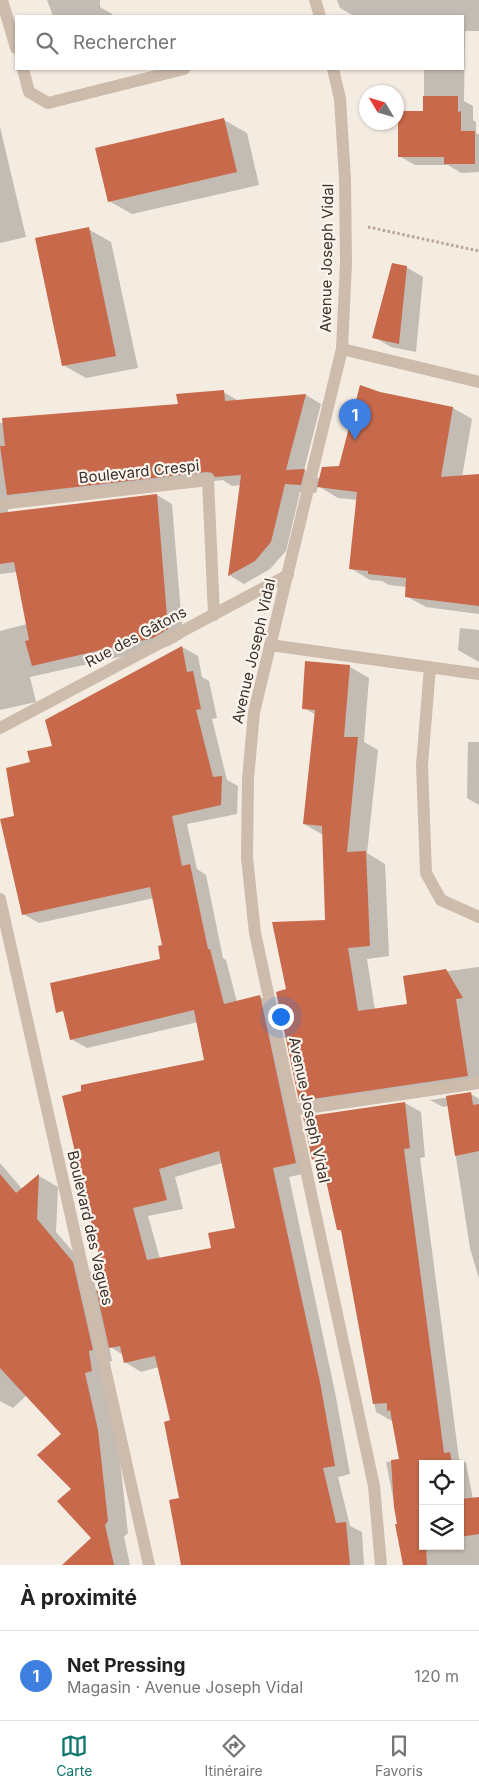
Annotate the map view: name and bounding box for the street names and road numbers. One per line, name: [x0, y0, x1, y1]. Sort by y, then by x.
street label: Avenue Joseph Vidal: [316, 184, 337, 332]
street label: Boulevard Crespi: [78, 456, 200, 487]
street label: Avenue Joseph Vidal: [228, 576, 279, 725]
street label: Rue des Gâtons: [82, 602, 190, 671]
street label: Avenue Joseph Vidal: [285, 1035, 334, 1185]
street label: Boulevard des Vagues: [63, 1149, 118, 1307]

